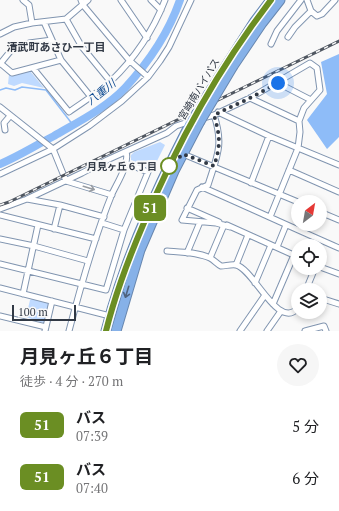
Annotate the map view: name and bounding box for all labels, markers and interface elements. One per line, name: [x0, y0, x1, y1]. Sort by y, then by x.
district label: 清武町あさひ一丁目: [7, 40, 106, 54]
street label: 宮崎南バイパス: [175, 56, 223, 122]
your location: [268, 73, 288, 93]
water label: 八重川: [84, 76, 119, 108]
marker: 月見ヶ丘６丁目: [160, 157, 178, 175]
place label: 月見ヶ丘６丁目: [87, 160, 157, 173]
one-way arrow: [82, 185, 95, 192]
line badge: 51: [132, 195, 168, 221]
north arrow: [291, 195, 327, 231]
map controls: [291, 195, 327, 319]
text: 51: [142, 198, 158, 217]
button: locate: [291, 239, 327, 275]
button: layers: [291, 283, 327, 319]
one-way arrow: [123, 286, 130, 299]
scale bar: [12, 303, 76, 322]
text: 100 m: [18, 305, 48, 319]
text: 月見ヶ丘６丁目: [20, 343, 153, 368]
button: heart: [277, 344, 319, 386]
text: 徒歩 · 4 分 · 270 m: [20, 372, 123, 390]
text: バス: [76, 407, 106, 427]
text: 51: [34, 415, 50, 434]
text: 5 分: [292, 416, 319, 436]
text: 07:39: [76, 427, 108, 445]
text: バス: [76, 459, 106, 479]
text: 51: [34, 467, 50, 486]
text: 6 分: [292, 468, 319, 488]
text: 07:40: [76, 479, 108, 497]

